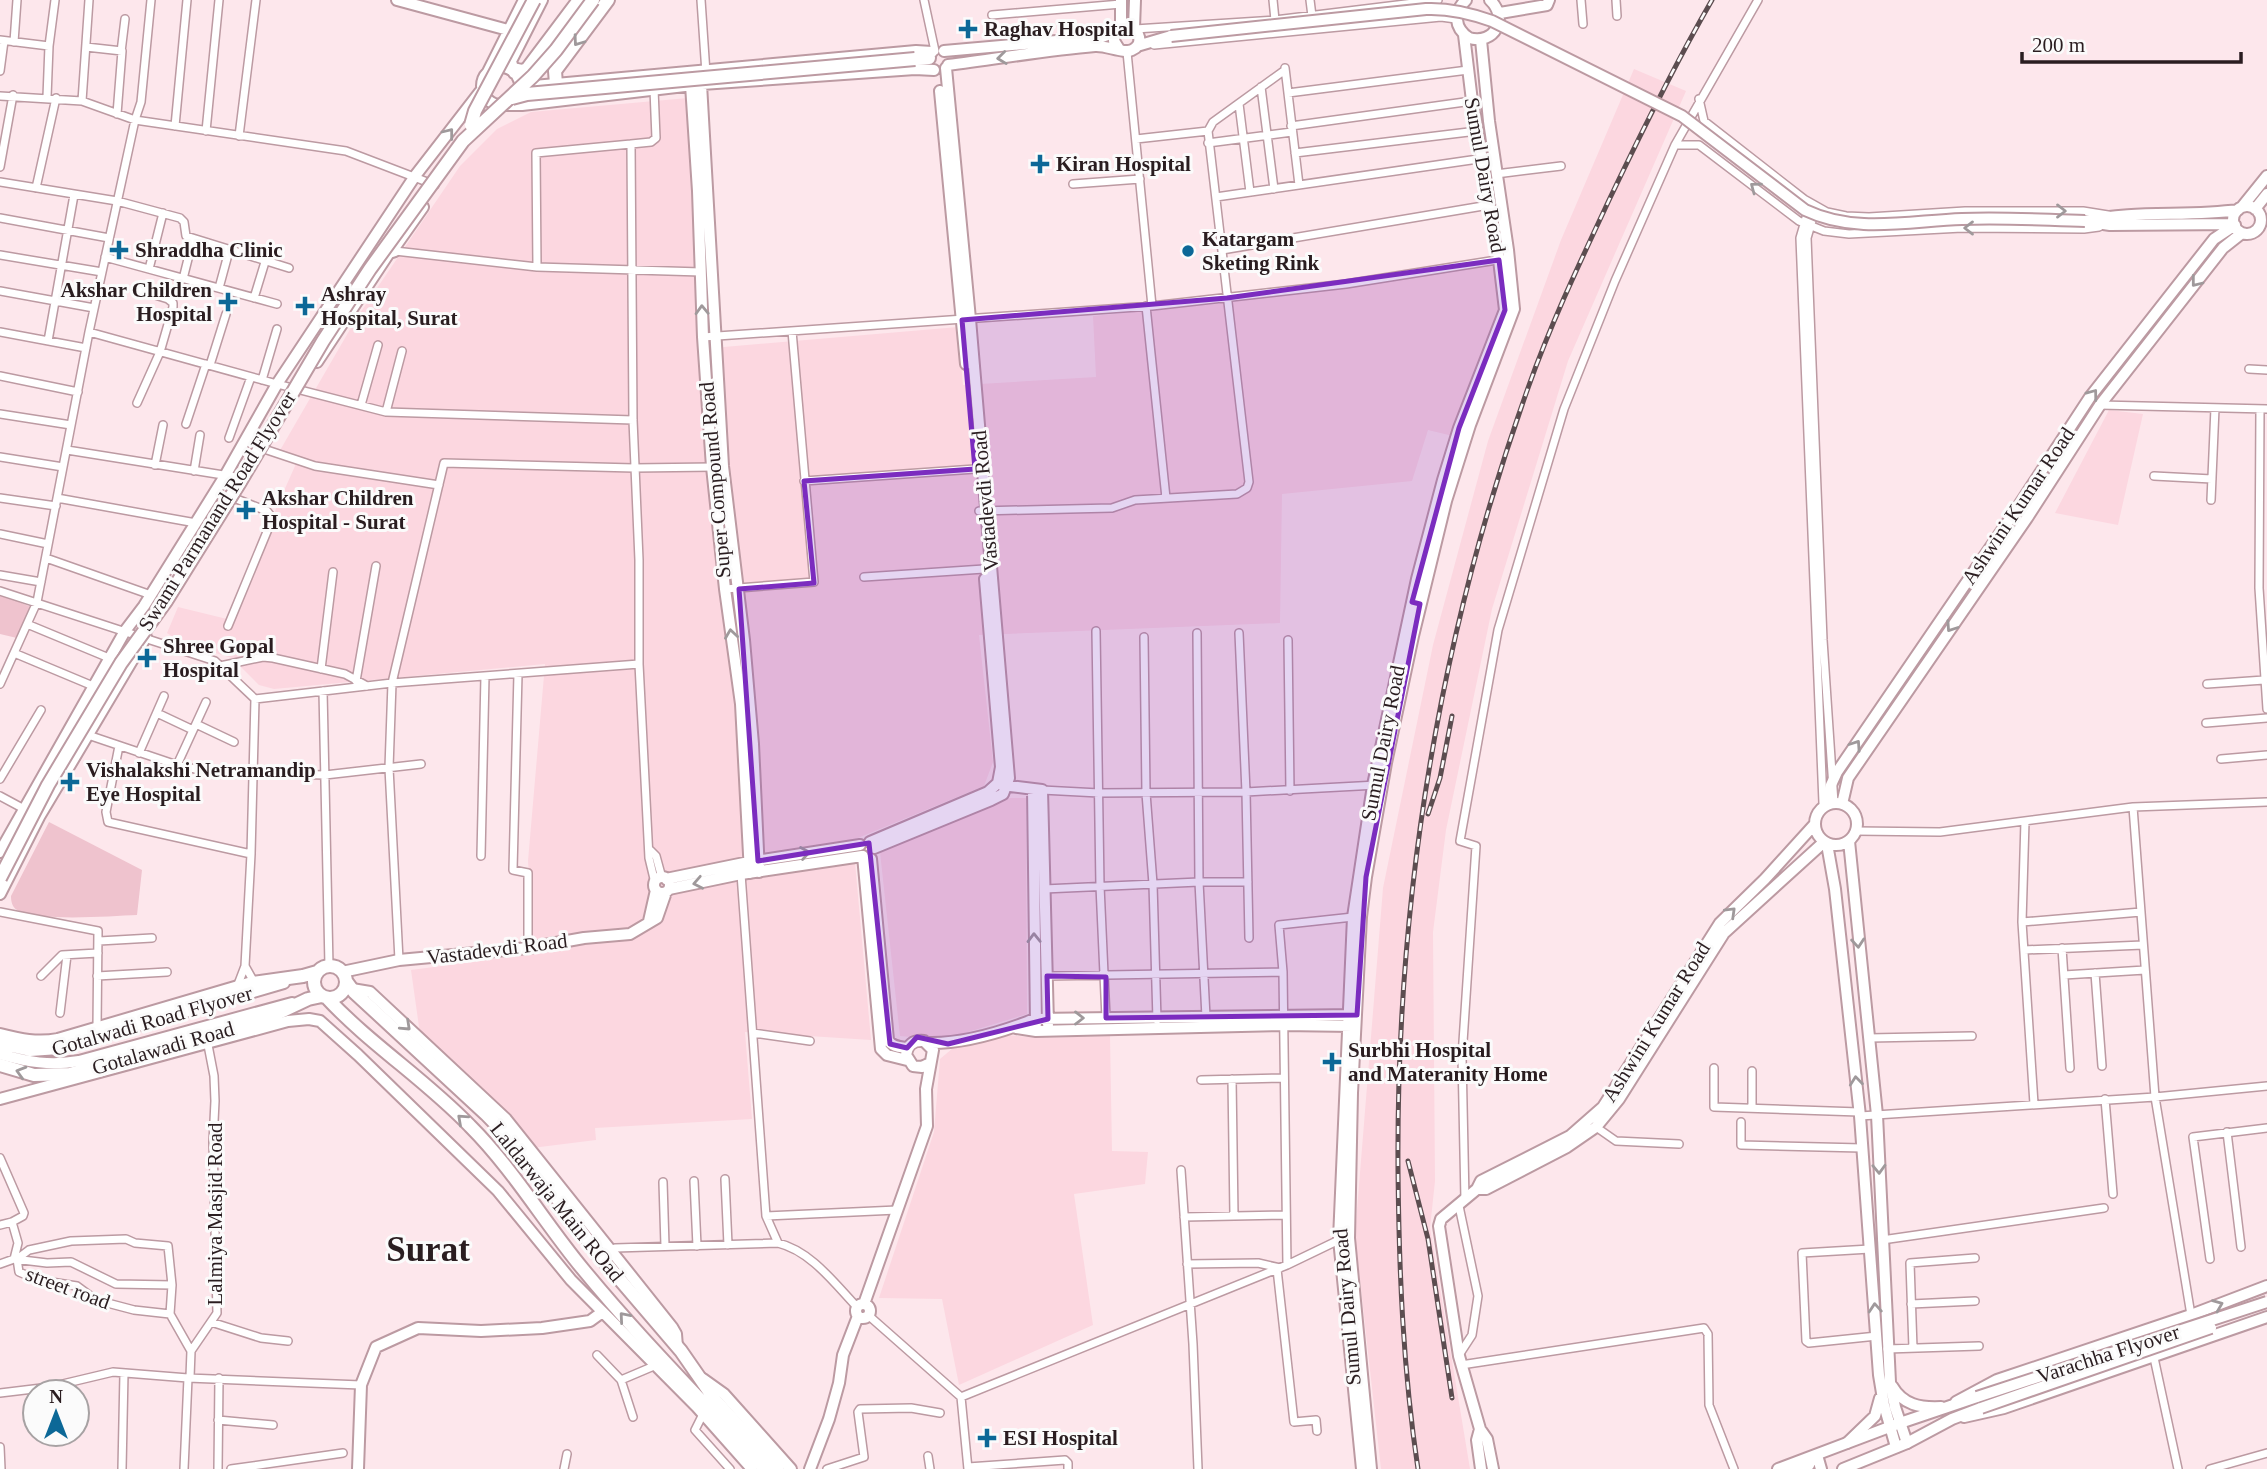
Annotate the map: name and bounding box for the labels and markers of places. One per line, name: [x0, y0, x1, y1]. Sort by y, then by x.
place label: Raghav Hospital: [984, 17, 1134, 41]
marker: Raghav Hospital: [958, 19, 978, 39]
place label: Kiran Hospital: [1056, 152, 1191, 176]
marker: Kiran Hospital: [1030, 154, 1050, 174]
place label: Katargam Sketing Rink: [1202, 227, 1320, 275]
place label: Shraddha Clinic: [135, 238, 283, 262]
marker: Shraddha Clinic: [109, 240, 129, 260]
marker: Katargam Sketing Rink: [1180, 243, 1196, 259]
place label: Akshar Children Hospital: [60, 278, 212, 326]
place label: Ashray Hospital, Surat: [321, 282, 458, 330]
marker: Akshar Children Hospital: [218, 292, 238, 312]
marker: Ashray Hospital, Surat: [295, 296, 315, 316]
place label: Akshar Children Hospital - Surat: [262, 486, 414, 534]
marker: Akshar Children Hospital - Surat: [236, 500, 256, 520]
place label: Shree Gopal Hospital: [163, 634, 274, 682]
marker: Shree Gopal Hospital: [137, 648, 157, 668]
place label: Vishalakshi Netramandip Eye Hospital: [86, 758, 316, 806]
marker: Vishalakshi Netramandip Eye Hospital: [60, 772, 80, 792]
place label: Surbhi Hospital and Materanity Home: [1348, 1038, 1547, 1086]
marker: Surbhi Hospital and Materanity Home: [1322, 1052, 1342, 1072]
place label: ESI Hospital: [1003, 1426, 1118, 1450]
marker: ESI Hospital: [977, 1428, 997, 1448]

